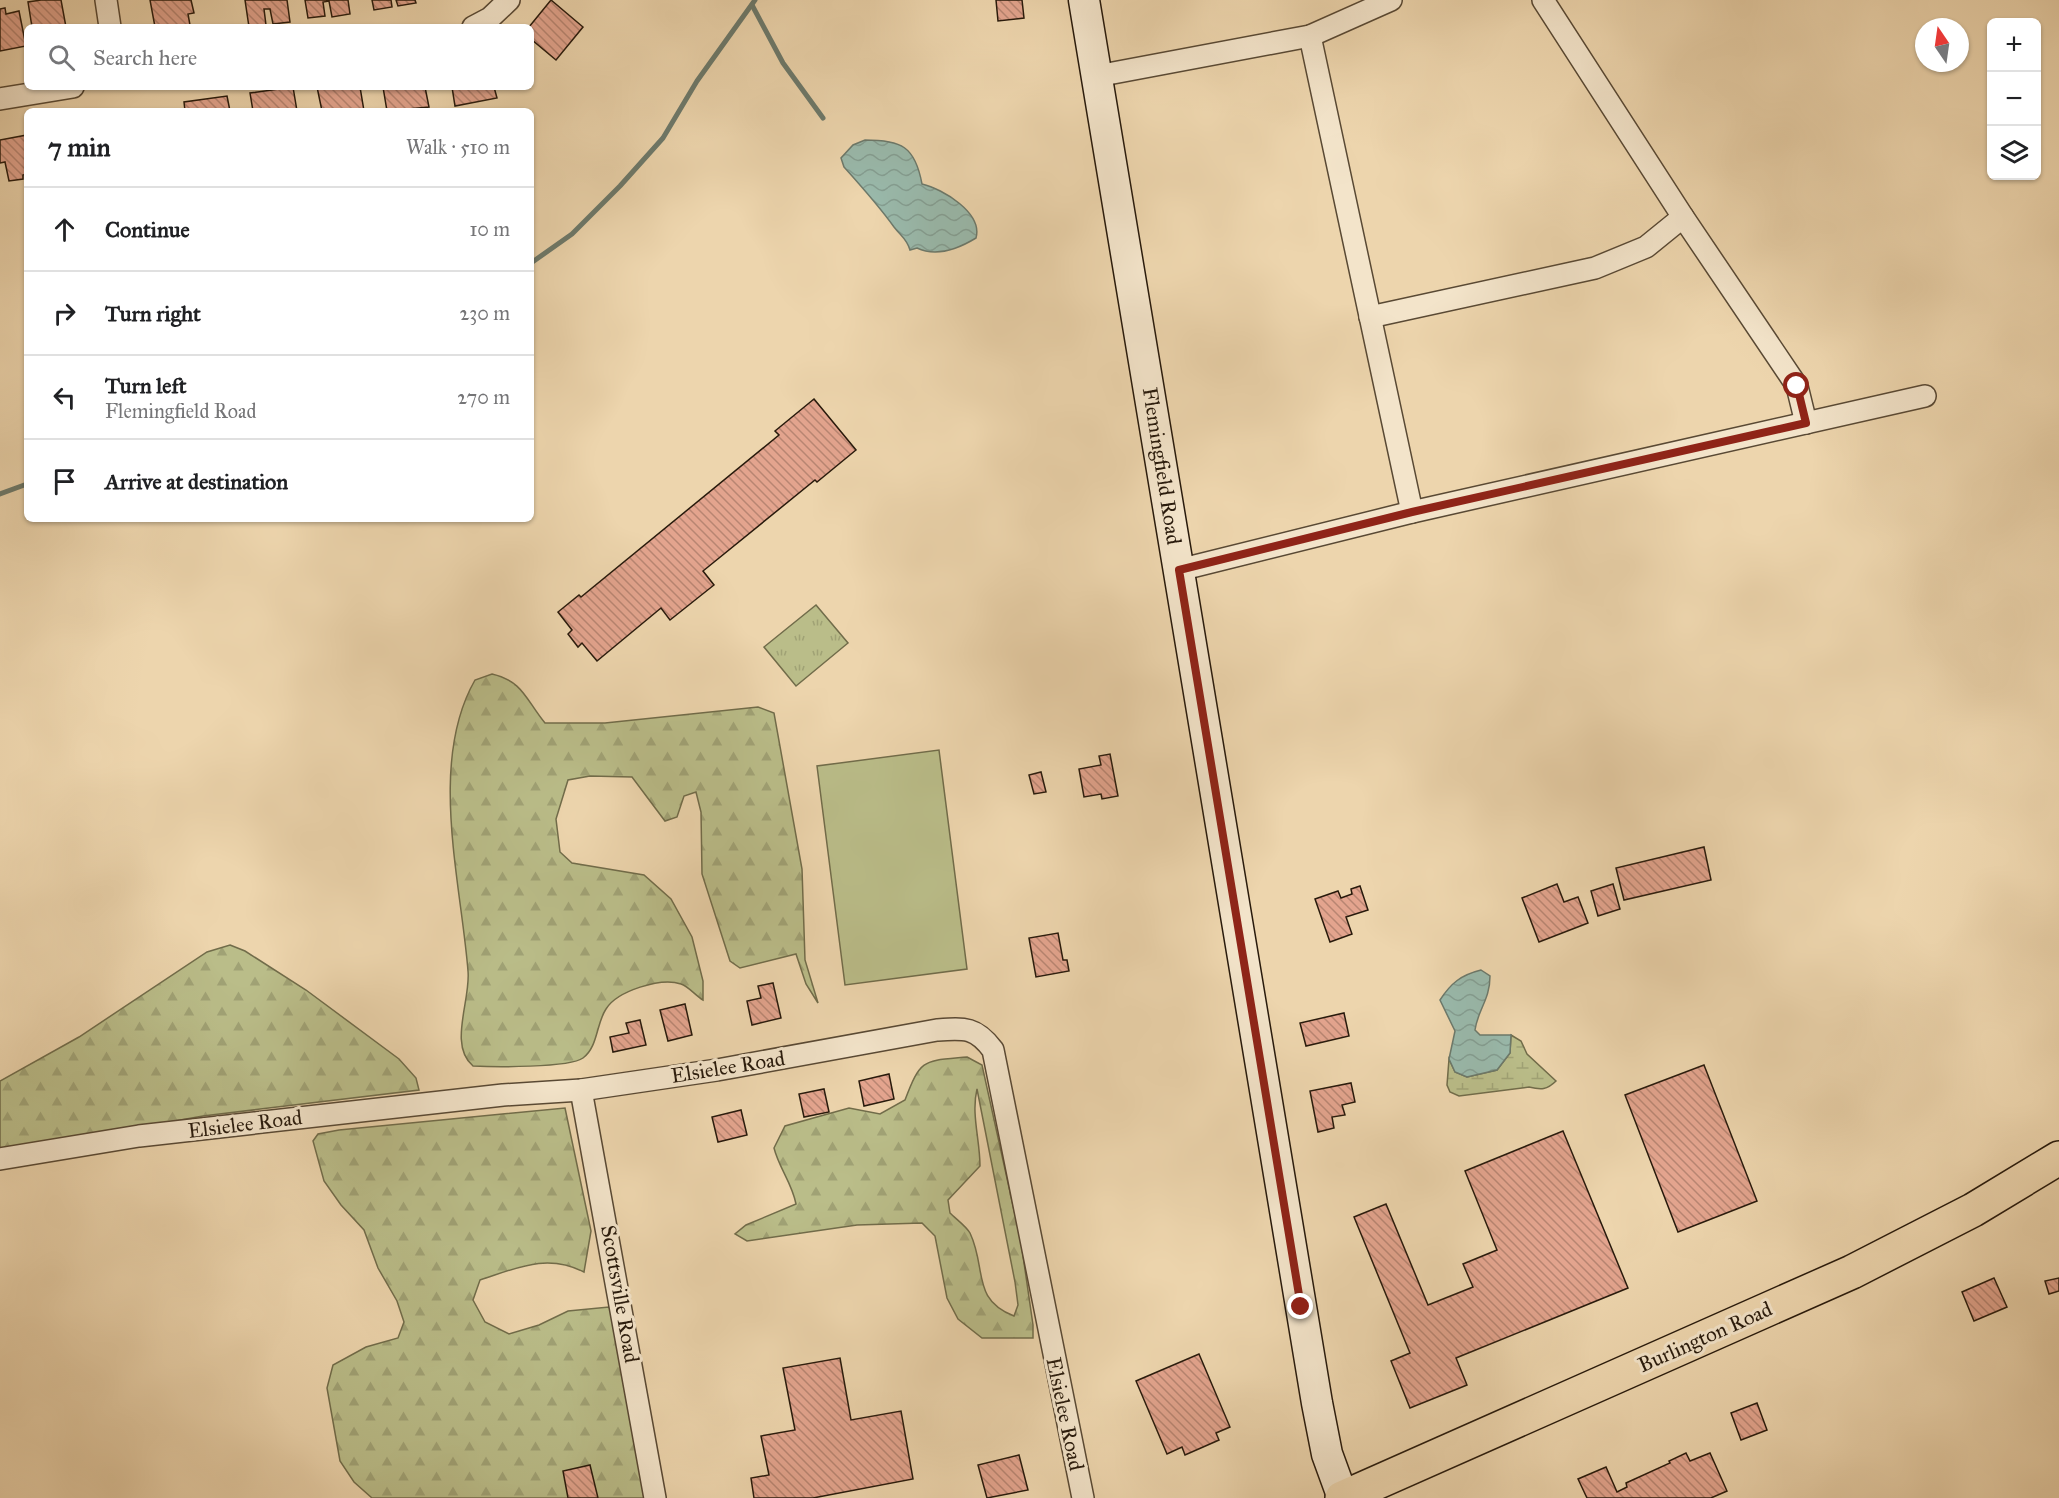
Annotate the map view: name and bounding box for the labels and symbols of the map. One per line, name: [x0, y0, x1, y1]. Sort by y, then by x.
north arrow: [1915, 18, 1969, 72]
route start: [1783, 372, 1809, 398]
street label: Flemingfield Road: [1137, 385, 1187, 547]
street label: Elsielee Road: [669, 1045, 787, 1089]
street label: Elsielee Road: [186, 1104, 304, 1144]
street label: Scottsville Road: [595, 1223, 645, 1365]
route end: [1287, 1293, 1313, 1319]
street label: Burlington Road: [1634, 1296, 1777, 1378]
street label: Elsielee Road: [1040, 1355, 1090, 1473]

